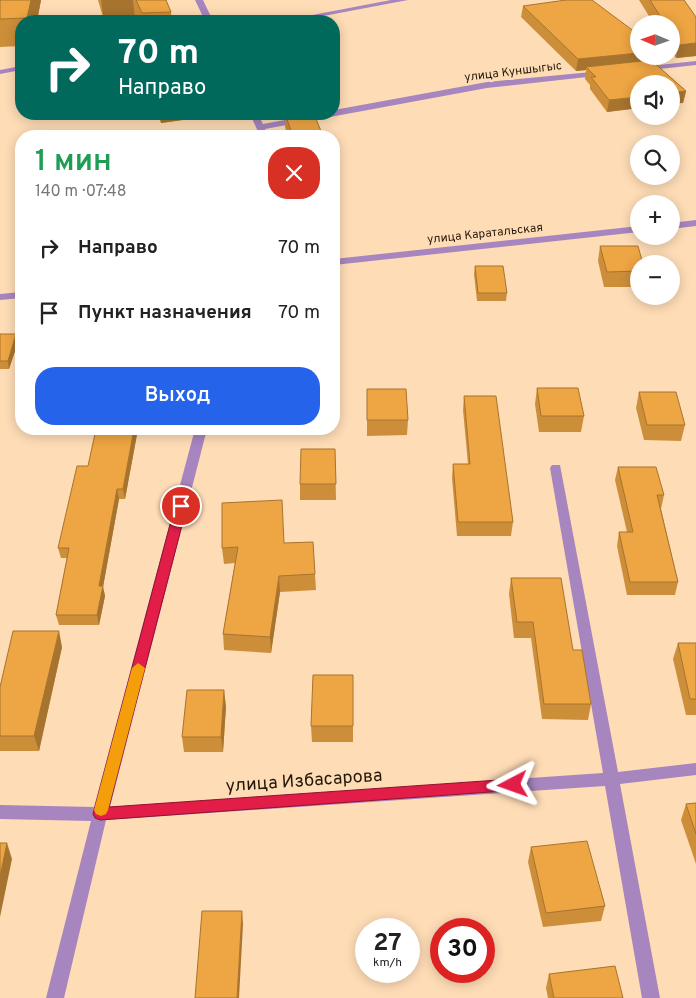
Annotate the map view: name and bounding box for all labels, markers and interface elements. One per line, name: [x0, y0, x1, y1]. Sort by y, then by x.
north arrow: [630, 15, 680, 65]
map controls: [630, 15, 680, 305]
text: 70 m: [118, 32, 199, 76]
icon: right: [35, 35, 100, 100]
street label: улица Куншыгыс: [463, 58, 563, 86]
text: Направо: [118, 75, 206, 102]
button: sound: [630, 75, 680, 125]
button: search: [630, 135, 680, 185]
text: 1 мин: [35, 144, 112, 181]
button: close: [268, 147, 320, 199]
text: 140 m · 07:48: [35, 182, 127, 202]
button: +: [630, 195, 680, 245]
street label: улица Каратальская: [426, 220, 544, 248]
icon: right: [35, 234, 63, 262]
text: Направо: [78, 236, 158, 260]
text: 70 m: [278, 236, 320, 260]
button: −: [630, 255, 680, 305]
icon: arrive: [35, 299, 63, 327]
text: Пункт назначения: [78, 301, 252, 325]
text: 70 m: [278, 301, 320, 325]
button: Выход: [35, 367, 320, 425]
pin: [160, 485, 202, 527]
icon: arrive: [167, 492, 195, 520]
position arrow: [486, 758, 538, 810]
street label: улица Избасарова: [225, 765, 383, 798]
speed limit sign: 30: [430, 918, 495, 983]
text: 27: [373, 928, 402, 960]
text: km/h: [373, 955, 402, 971]

